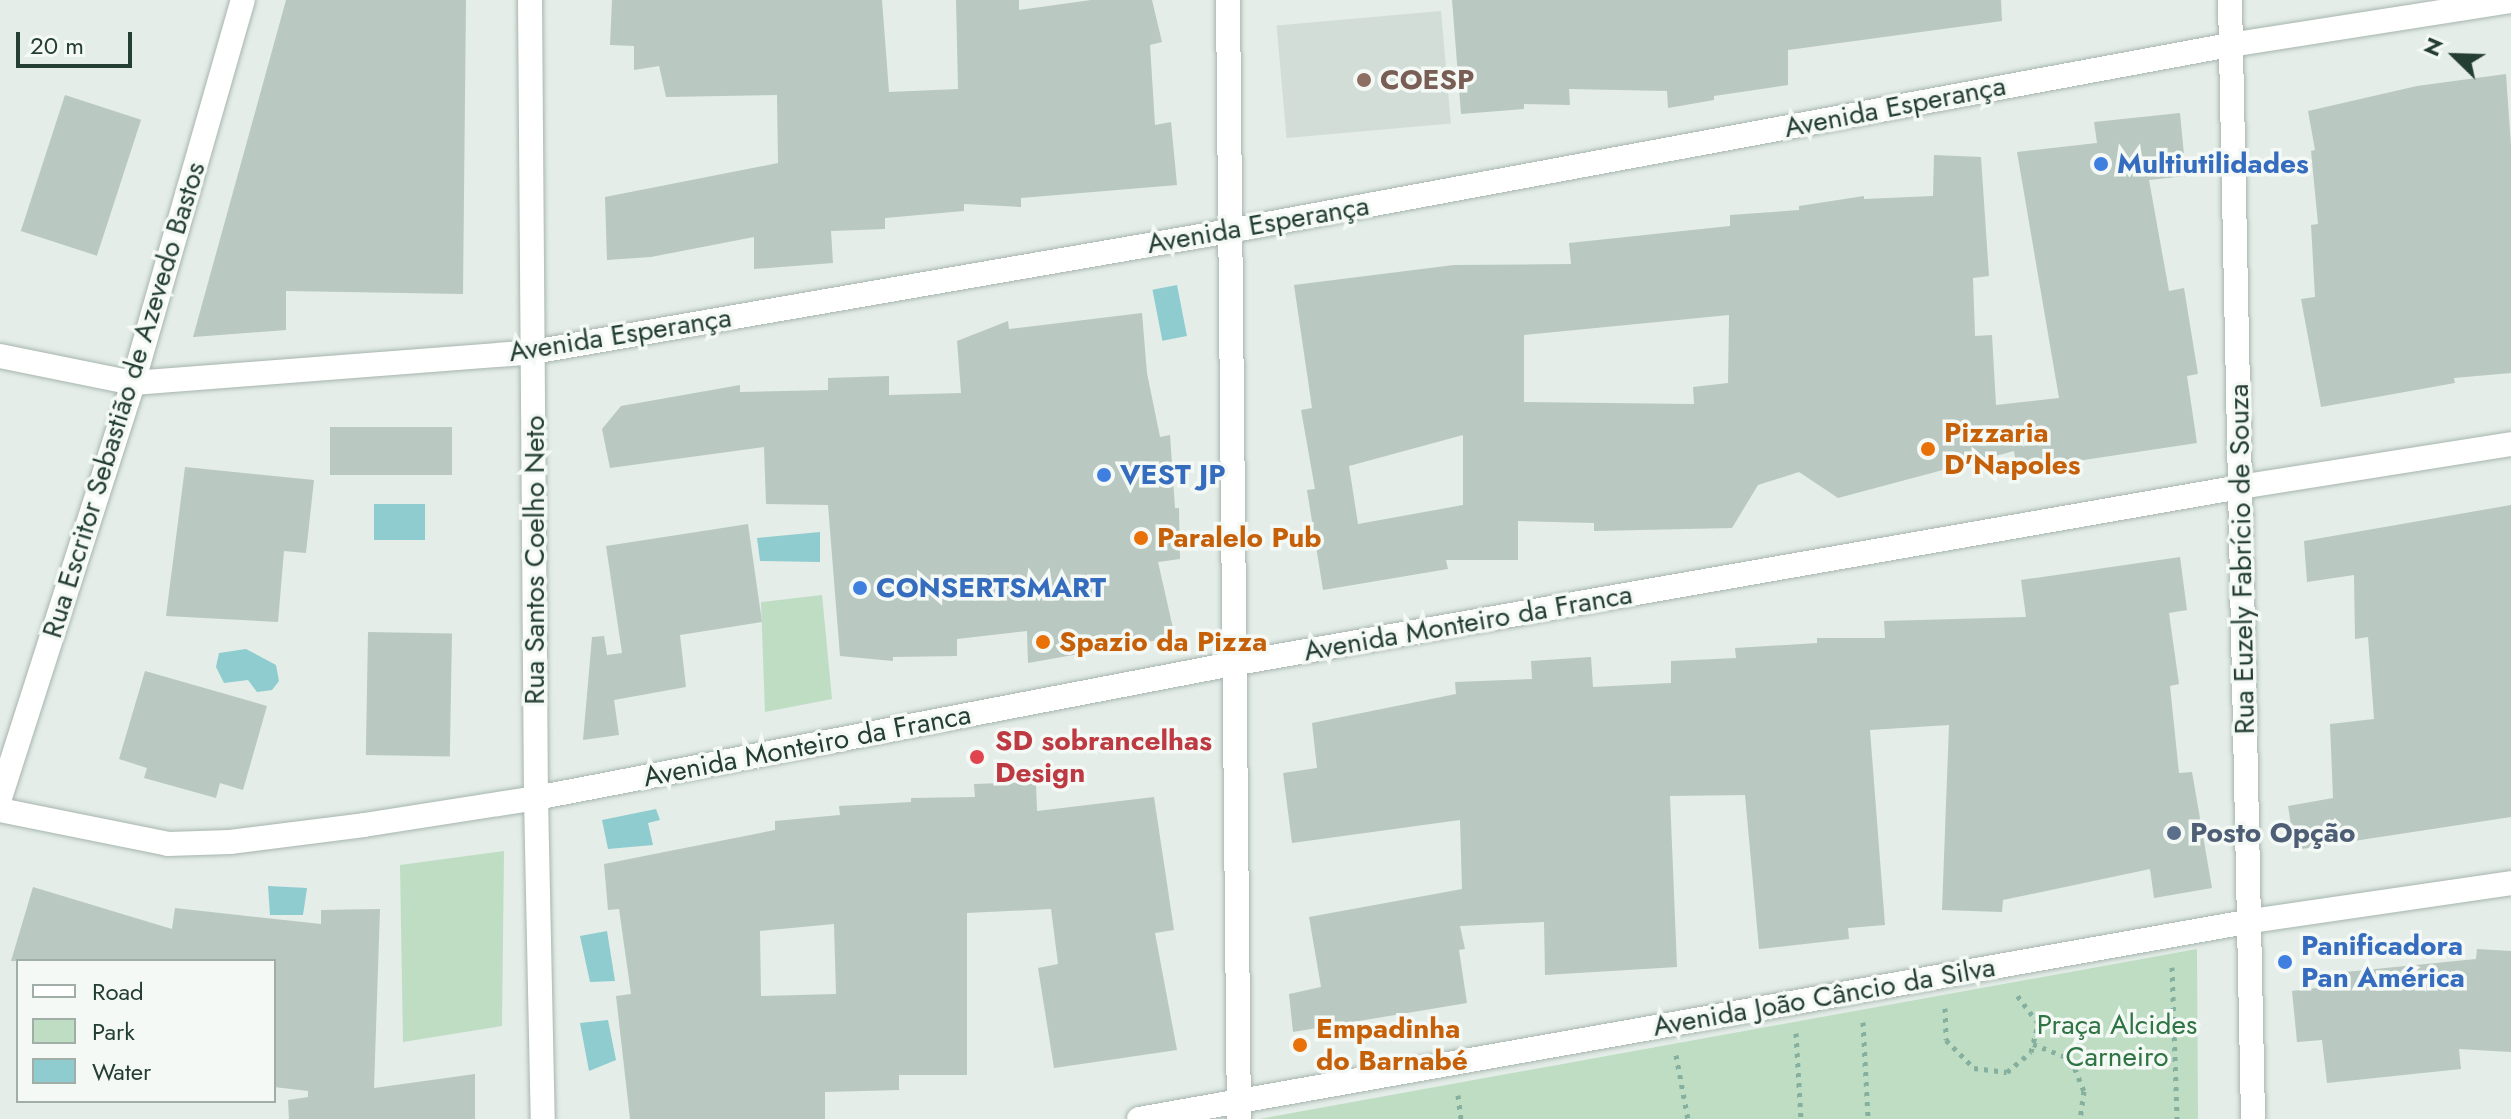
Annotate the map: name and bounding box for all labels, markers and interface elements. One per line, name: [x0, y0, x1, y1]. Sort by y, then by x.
scale bar: [20, 16, 136, 66]
north arrow: [2415, 16, 2495, 96]
text: 20 m: [30, 28, 84, 63]
text: N: [2415, 32, 2451, 61]
place label: COESP: [1380, 63, 1474, 97]
street label: Avenida Esperança: [1781, 69, 2009, 145]
marker: COESP: [1355, 71, 1373, 89]
place label: Multiutilidades: [2117, 147, 2309, 181]
marker: Multiutilidades: [2092, 155, 2110, 173]
street label: Rua Escritor Sebastião de Azevedo Bastos: [35, 158, 213, 642]
street label: Avenida Esperança: [1144, 189, 1372, 261]
street label: Avenida Esperança: [506, 301, 734, 369]
street label: Rua Euzely Fabrício de Souza: [2222, 383, 2262, 735]
street label: Rua Santos Coelho Neto: [518, 415, 552, 705]
place label: Pizzaria D'Napoles: [1944, 416, 2081, 482]
marker: Pizzaria D'Napoles: [1919, 440, 1937, 458]
place label: VEST JP: [1120, 458, 1226, 492]
marker: VEST JP: [1095, 466, 1113, 484]
place label: Paralelo Pub: [1157, 521, 1322, 555]
marker: Paralelo Pub: [1132, 529, 1150, 547]
place label: CONSERTSMART: [876, 571, 1106, 605]
street label: Avenida Monteiro da Franca: [1301, 578, 1635, 668]
marker: CONSERTSMART: [851, 579, 869, 597]
place label: Spazio da Pizza: [1059, 625, 1267, 659]
marker: Spazio da Pizza: [1034, 633, 1052, 651]
street label: Avenida Monteiro da Franca: [640, 698, 974, 794]
place label: SD sobrancelhas Design: [995, 724, 1212, 790]
marker: SD sobrancelhas Design: [966, 746, 988, 768]
place label: Posto Opção: [2190, 816, 2356, 850]
marker: Posto Opção: [2165, 824, 2183, 842]
place label: Panificadora Pan América: [2301, 929, 2465, 995]
street label: Avenida João Câncio da Silva: [1650, 950, 1998, 1044]
marker: Panificadora Pan América: [2276, 953, 2294, 971]
legend: [16, 959, 276, 1103]
text: Road: [92, 974, 144, 1009]
park label: Praça Alcides Carneiro: [2037, 1008, 2197, 1074]
place label: Empadinha do Barnabé: [1316, 1012, 1468, 1078]
text: Park: [92, 1014, 135, 1049]
marker: Empadinha do Barnabé: [1291, 1036, 1309, 1054]
text: Water: [92, 1054, 151, 1089]

